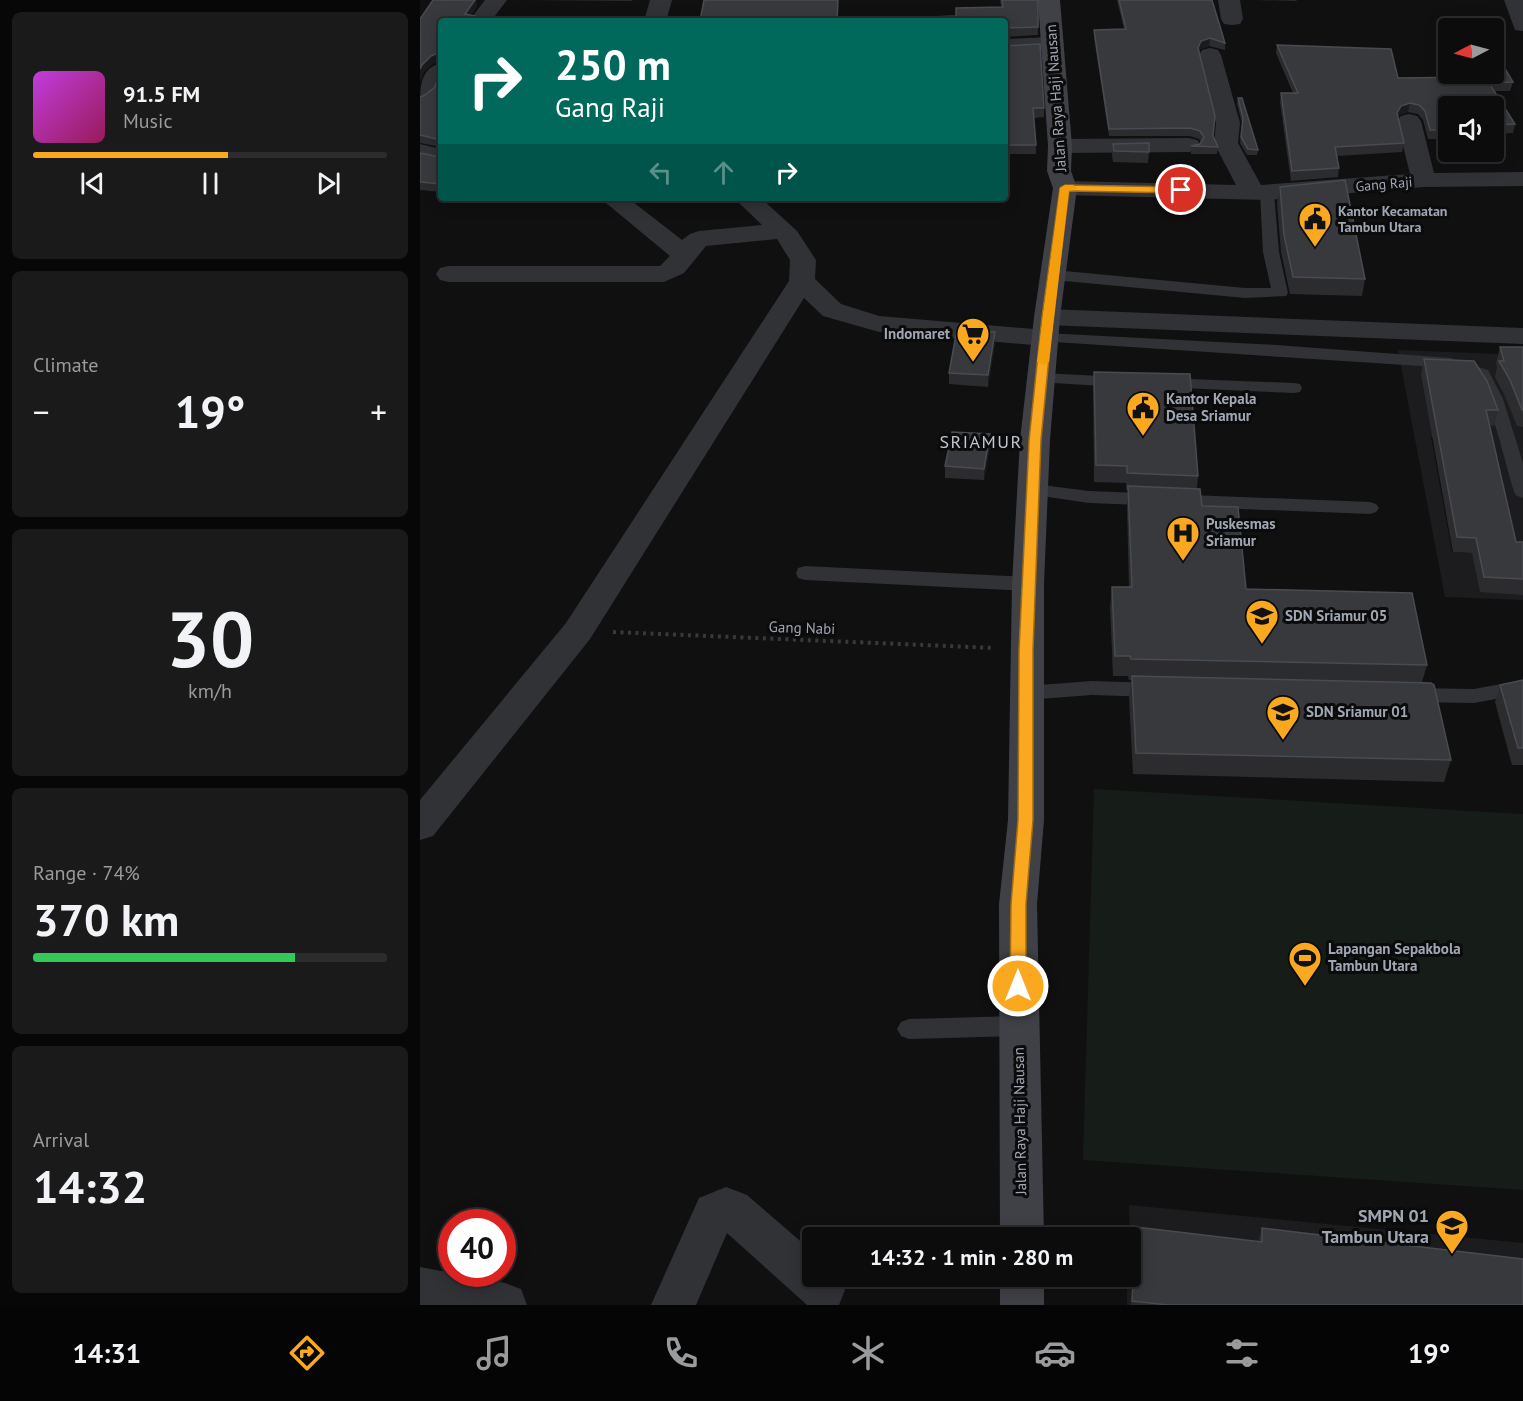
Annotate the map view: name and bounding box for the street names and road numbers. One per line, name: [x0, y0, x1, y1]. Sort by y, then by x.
street label: Jalan Raya Haji Nausan: [1041, 24, 1070, 173]
street label: Gang Raji: [1355, 173, 1413, 195]
street label: Gang Nabi: [768, 617, 836, 638]
street label: Jalan Raya Haji Nausan: [1009, 1047, 1030, 1196]

